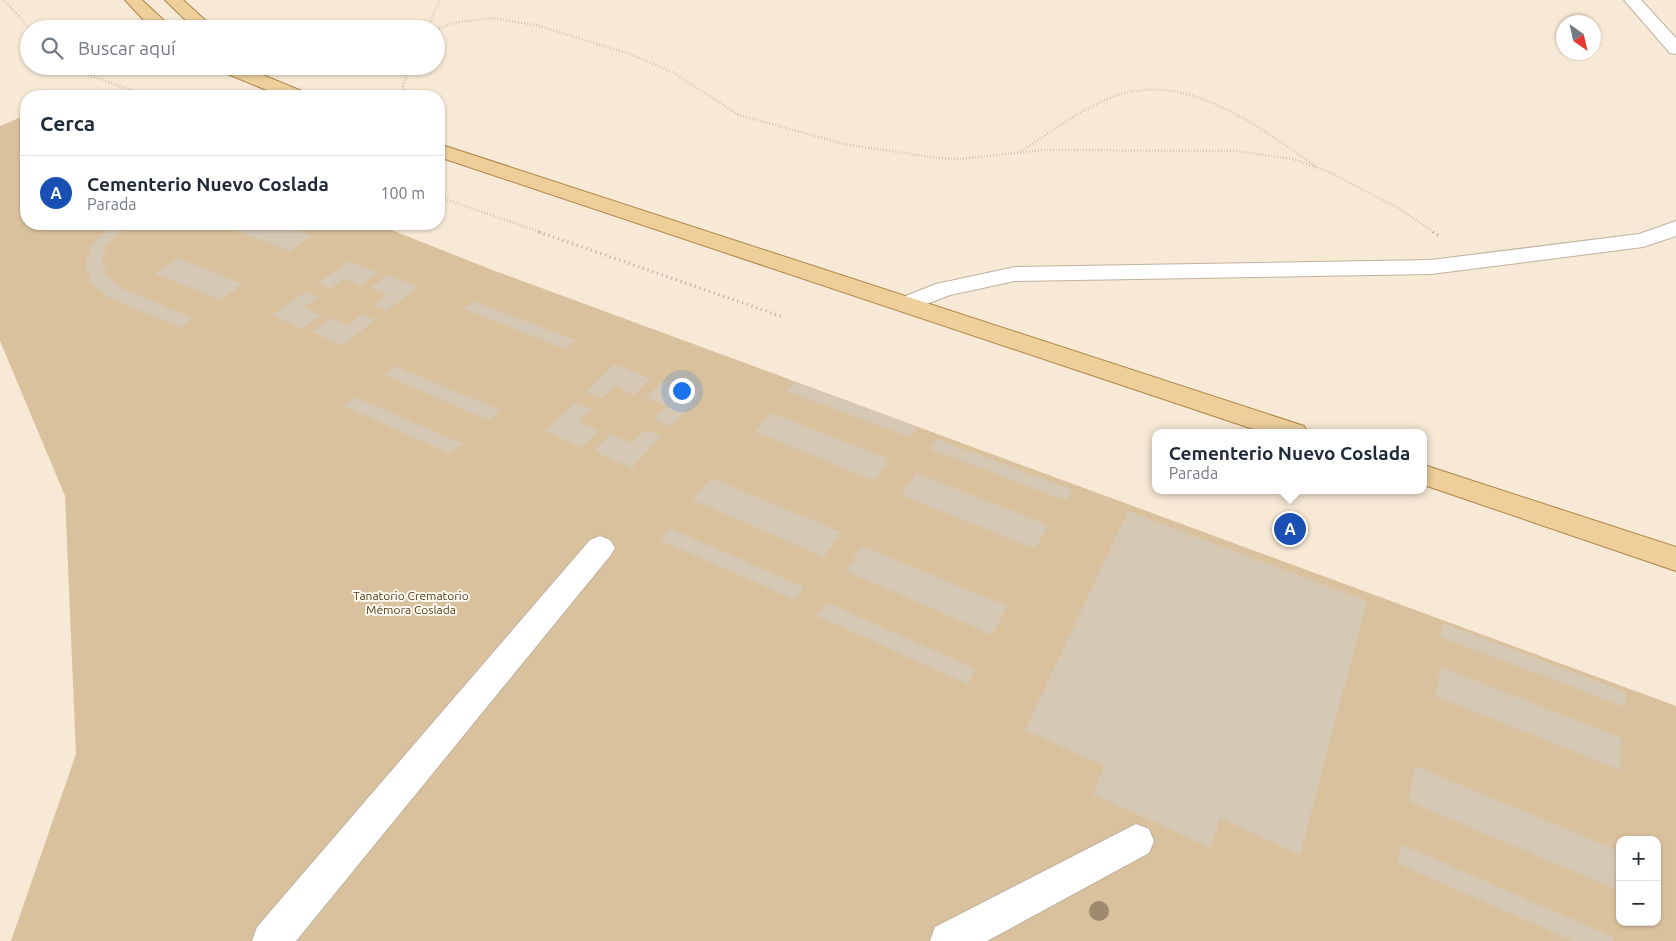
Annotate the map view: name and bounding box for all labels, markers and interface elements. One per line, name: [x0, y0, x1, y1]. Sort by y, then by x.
north arrow: [1556, 15, 1601, 60]
search box: [20, 20, 445, 75]
icon: search: [38, 34, 66, 62]
text: Buscar aquí: [78, 37, 176, 59]
text: Cerca: [40, 111, 95, 135]
text: Cementerio Nuevo Coslada: [87, 173, 329, 195]
text: A: [50, 184, 62, 202]
text: 100 m: [380, 184, 425, 202]
text: Parada: [87, 195, 137, 213]
your location: [669, 378, 695, 404]
popup: [1152, 429, 1427, 494]
text: Cementerio Nuevo Coslada: [1169, 442, 1410, 464]
text: Parada: [1169, 464, 1218, 482]
pin: A: [1274, 510, 1306, 548]
park label: Tanatorio Crematorio Mémora Coslada: [353, 589, 469, 616]
map controls: [1616, 836, 1661, 926]
button: +: [1616, 836, 1661, 881]
button: −: [1616, 881, 1661, 926]

